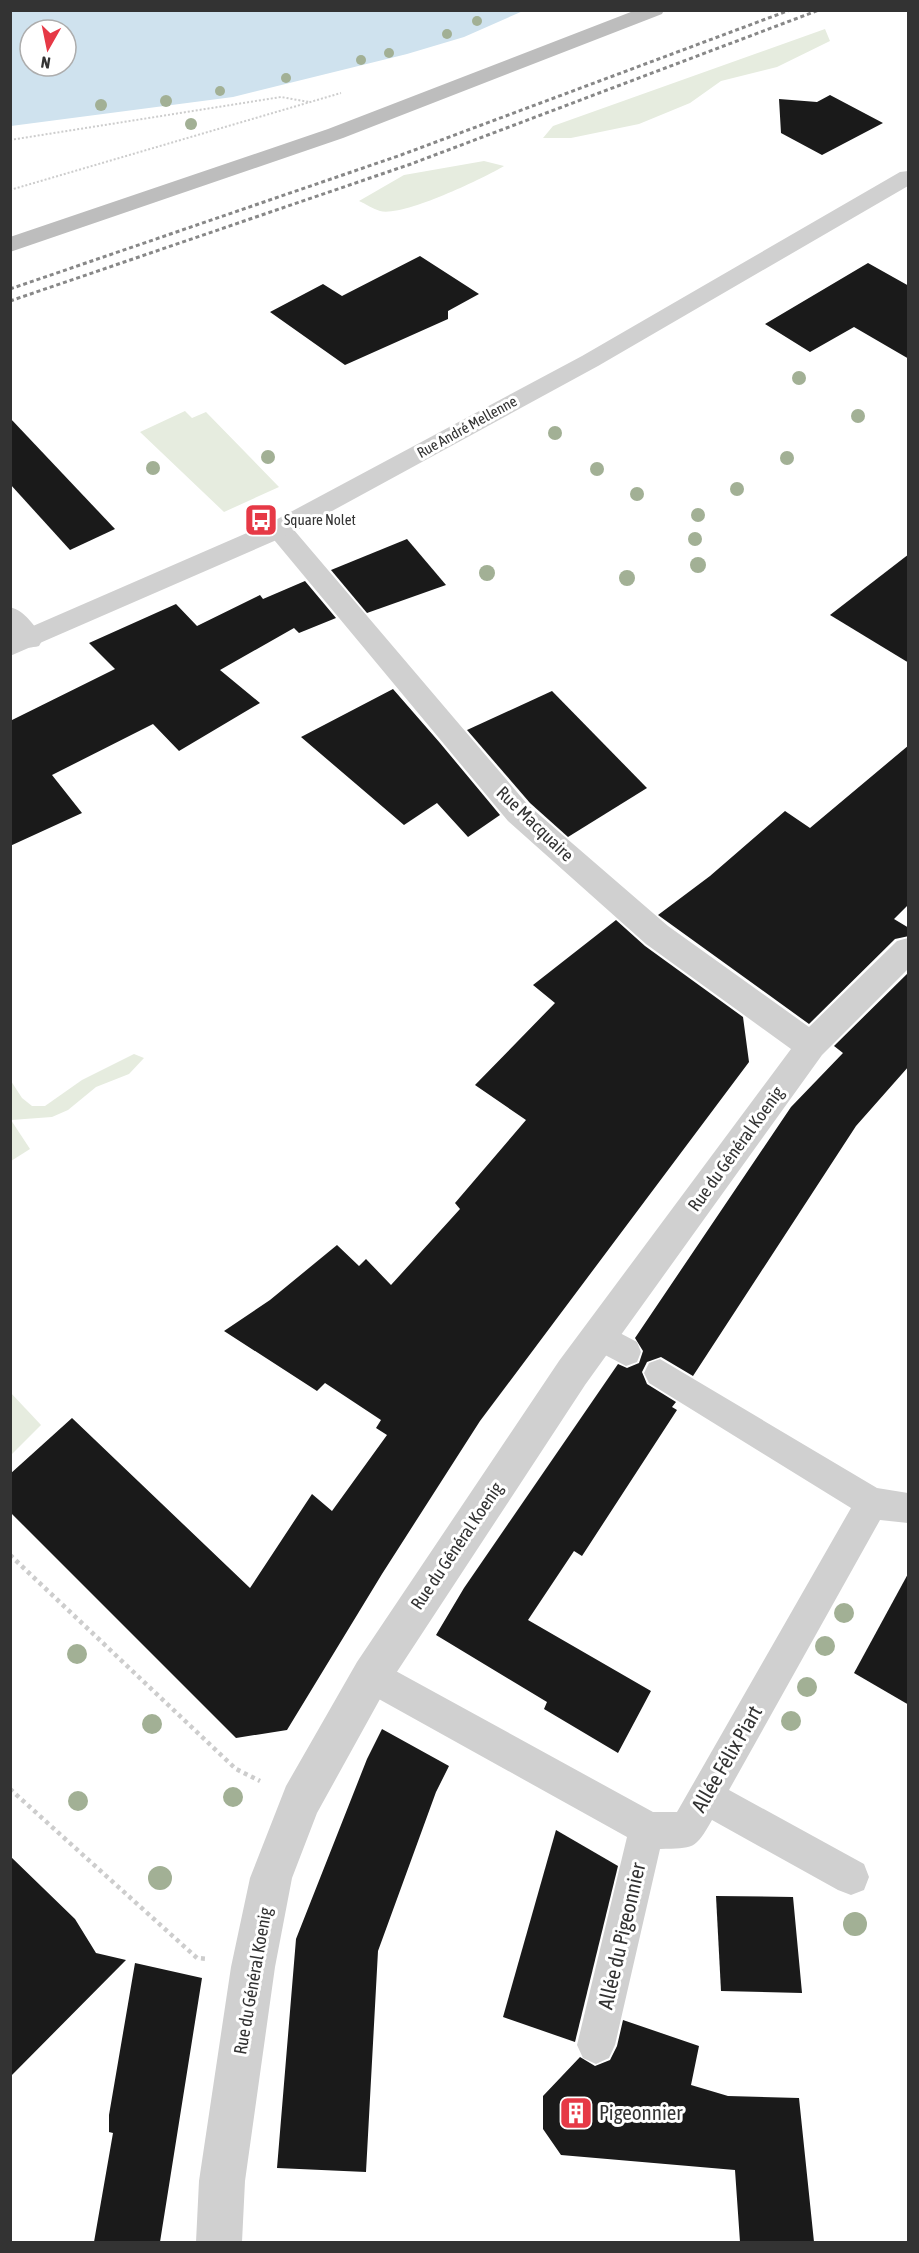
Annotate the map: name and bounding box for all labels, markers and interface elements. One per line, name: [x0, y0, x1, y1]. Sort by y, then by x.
north arrow: [18, 18, 78, 78]
text: N: [40, 53, 52, 72]
street label: Rue André Mellenne: [414, 392, 520, 461]
bus stop icon: Square Nolet: [243, 502, 279, 538]
place label: Square Nolet: [284, 511, 356, 528]
street label: Rue Macquaire: [493, 782, 578, 865]
street label: Rue du Général Koenig: [683, 1082, 788, 1215]
street label: Rue du Général Koenig: [406, 1478, 507, 1613]
street label: Allée Félix Piart: [686, 1701, 766, 1816]
street label: Allée du Pigeonnier: [593, 1859, 650, 2011]
street label: Rue du Général Koenig: [229, 1906, 276, 2056]
building icon: Pigeonnier: [558, 2095, 594, 2131]
place label: Pigeonnier: [599, 2100, 683, 2124]

